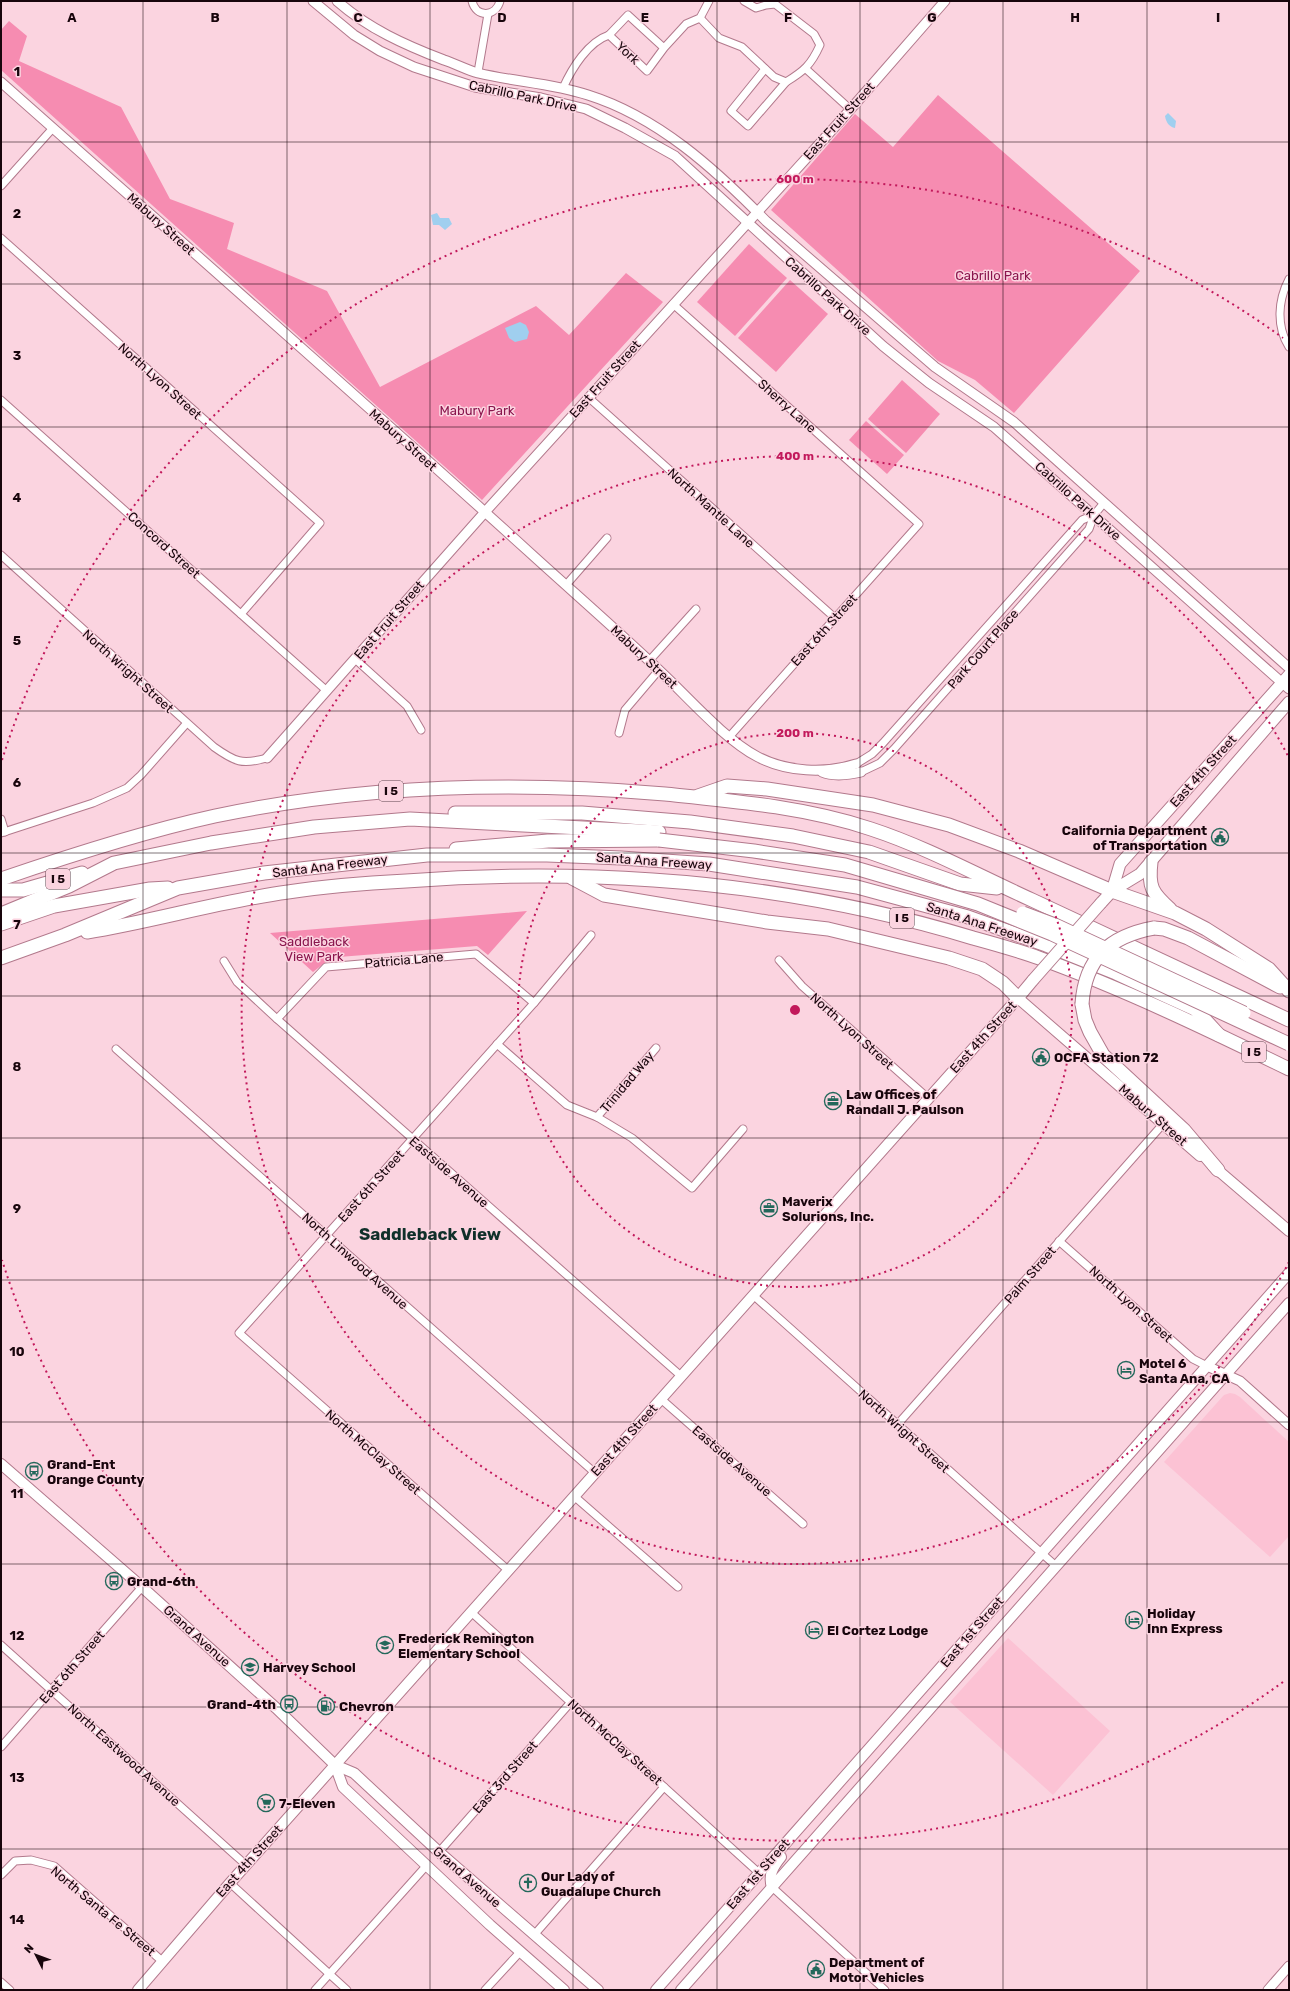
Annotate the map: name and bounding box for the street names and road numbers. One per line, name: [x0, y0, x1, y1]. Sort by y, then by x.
street label: York: [613, 38, 643, 68]
street label: Cabrillo Park Drive: [468, 77, 578, 115]
street label: East Fruit Street: [800, 79, 878, 163]
street label: Mabury Street: [124, 190, 198, 258]
street label: Cabrillo Park Drive: [782, 254, 874, 338]
street label: East Fruit Street: [566, 337, 644, 421]
street label: North Lyon Street: [115, 340, 205, 422]
street label: Sherry Lane: [755, 376, 819, 436]
street label: Mabury Street: [366, 406, 440, 474]
street label: Cabrillo Park Drive: [1032, 459, 1124, 543]
street label: North Mantle Lane: [665, 465, 757, 551]
street label: Concord Street: [125, 509, 203, 581]
street label: East Fruit Street: [351, 578, 427, 662]
street label: East 6th Street: [788, 591, 860, 669]
street label: Park Court Place: [944, 606, 1022, 692]
street label: Mabury Street: [608, 622, 680, 692]
street label: North Wright Street: [79, 626, 177, 717]
street label: East 4th Street: [1167, 732, 1239, 810]
road number: I 5: [379, 781, 403, 801]
street label: Santa Ana Freeway: [596, 849, 712, 873]
street label: Santa Ana Freeway: [271, 851, 389, 881]
road number: I 5: [46, 869, 70, 889]
street label: Santa Ana Freeway: [924, 899, 1040, 949]
road number: I 5: [890, 908, 914, 928]
street label: Patricia Lane: [364, 949, 444, 971]
street label: North Lyon Street: [807, 990, 897, 1072]
street label: East 4th Street: [947, 998, 1019, 1076]
road number: I 5: [1242, 1042, 1266, 1062]
street label: Trinidad Way: [597, 1048, 657, 1116]
street label: Mabury Street: [1116, 1081, 1190, 1149]
street label: Eastside Avenue: [406, 1134, 492, 1210]
street label: East 6th Street: [335, 1147, 407, 1225]
street label: North Linwood Avenue: [299, 1210, 411, 1312]
street label: Palm Street: [1001, 1243, 1059, 1307]
street label: North Lyon Street: [1086, 1263, 1176, 1345]
street label: North Wright Street: [855, 1386, 953, 1477]
street label: East 4th Street: [588, 1401, 660, 1479]
street label: North McClay Street: [322, 1406, 424, 1498]
street label: Eastside Avenue: [689, 1423, 775, 1499]
street label: East 1st Street: [937, 1594, 1007, 1670]
street label: Grand Avenue: [160, 1602, 234, 1670]
street label: East 6th Street: [36, 1628, 108, 1706]
street label: North McClay Street: [565, 1696, 665, 1788]
street label: North Eastwood Avenue: [65, 1701, 183, 1809]
street label: East 3rd Street: [469, 1738, 541, 1816]
street label: East 4th Street: [213, 1822, 285, 1900]
street label: East 1st Street: [723, 1836, 793, 1912]
street label: Grand Avenue: [430, 1844, 504, 1910]
street label: North Santa Fe Street: [48, 1863, 158, 1959]

